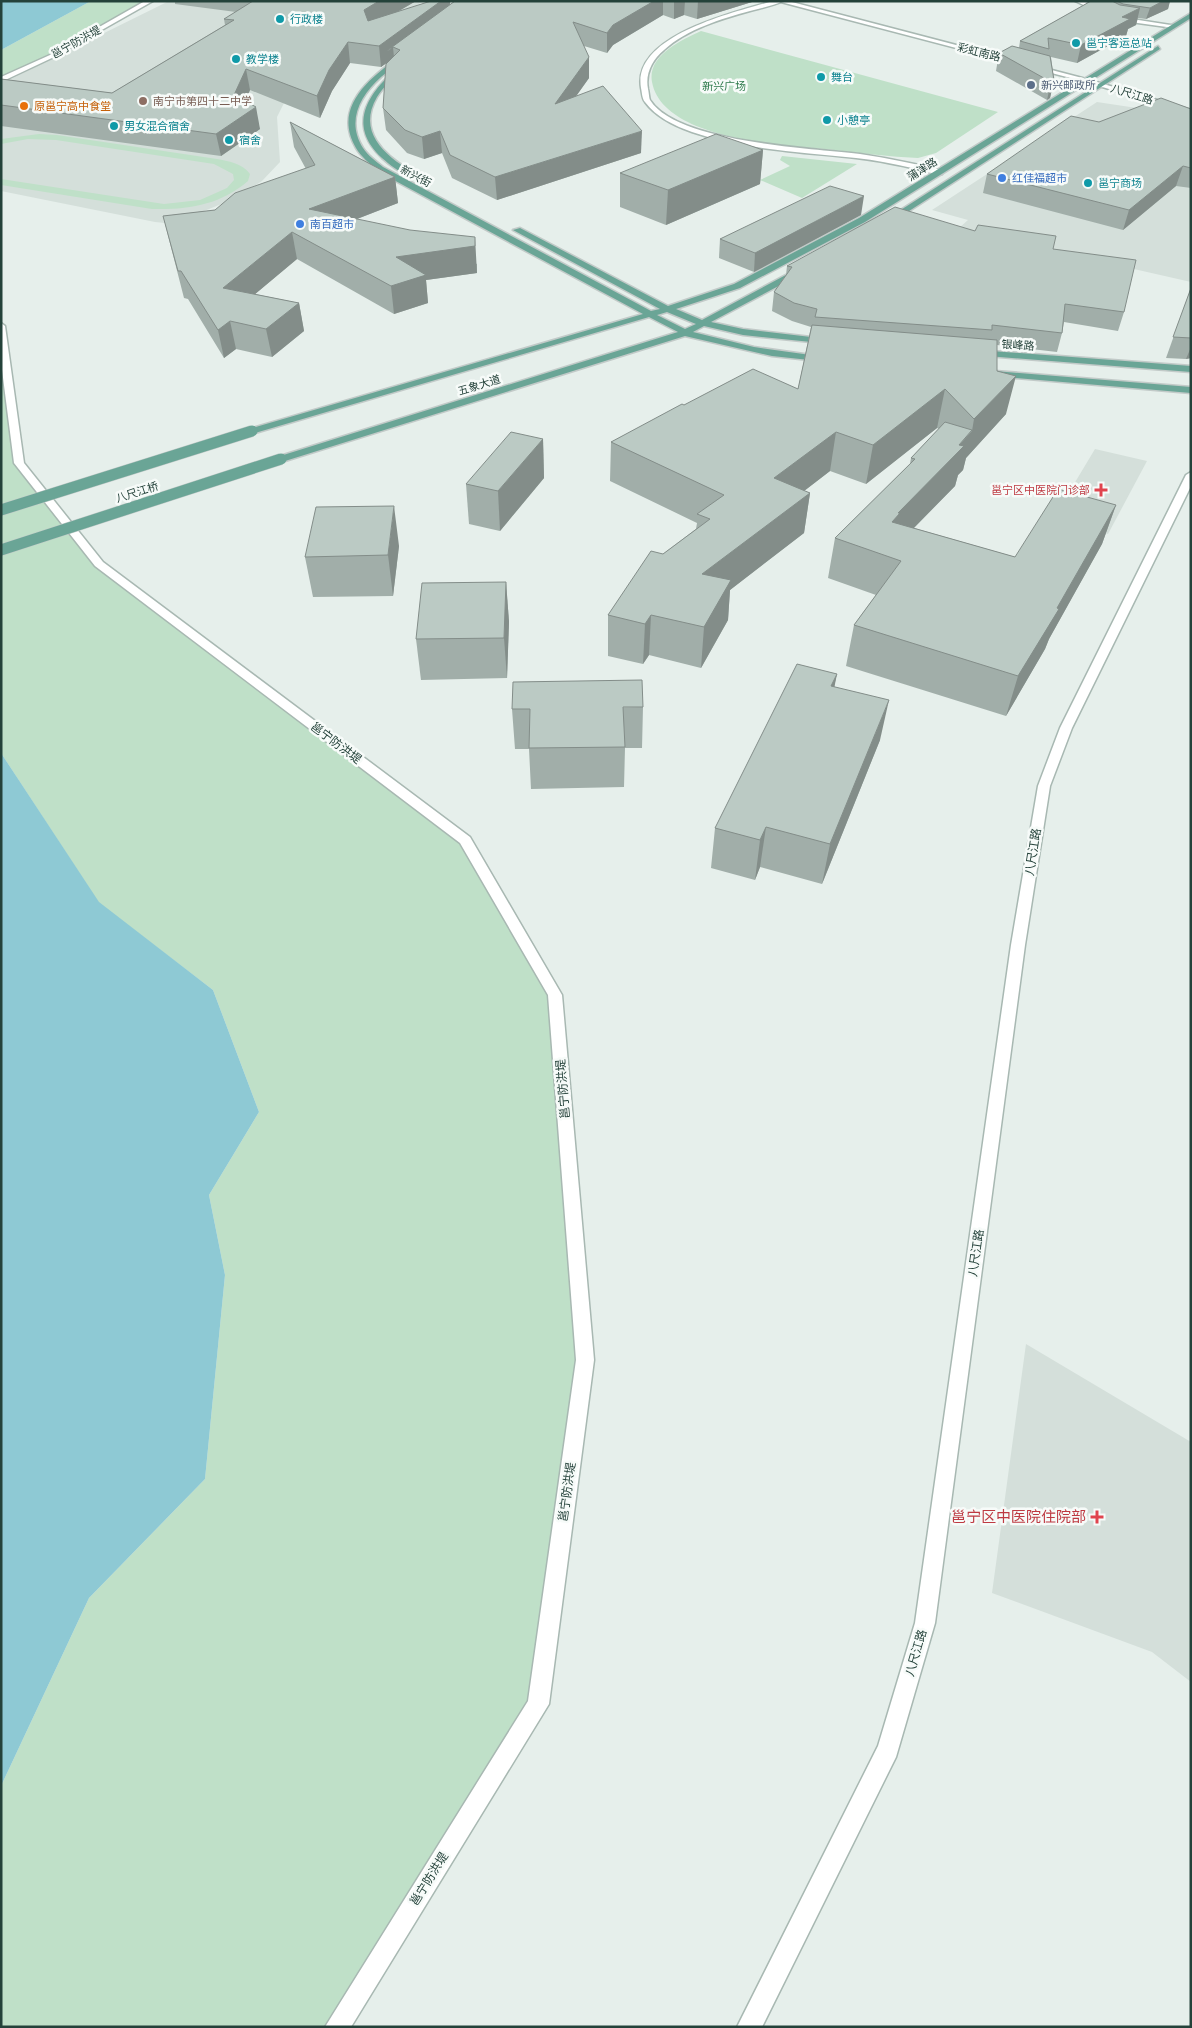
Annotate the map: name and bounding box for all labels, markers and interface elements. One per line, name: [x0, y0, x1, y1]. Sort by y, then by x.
place label: 行政楼: [290, 12, 323, 26]
marker: 行政楼: [274, 13, 286, 25]
street label: 邕宁防洪堤: [49, 23, 103, 61]
place label: 邕宁客运总站: [1086, 36, 1152, 50]
marker: 邕宁客运总站: [1070, 37, 1082, 49]
street label: 彩虹南路: [956, 40, 1002, 64]
place label: 教学楼: [246, 52, 279, 66]
marker: 教学楼: [230, 53, 242, 65]
place label: 舞台: [831, 70, 853, 84]
marker: 舞台: [815, 71, 827, 83]
place label: 新兴邮政所: [1041, 78, 1096, 92]
park label: 新兴广场: [702, 79, 746, 93]
marker: 新兴邮政所: [1025, 79, 1037, 91]
street label: 八尺江路: [1109, 81, 1155, 107]
place label: 南宁市第四十二中学: [153, 94, 252, 108]
marker: 南宁市第四十二中学: [137, 95, 149, 107]
place label: 原邕宁高中食堂: [34, 99, 111, 113]
marker: 原邕宁高中食堂: [18, 100, 30, 112]
place label: 小憩亭: [837, 113, 870, 127]
marker: 小憩亭: [821, 114, 833, 126]
place label: 男女混合宿舍: [124, 119, 190, 133]
marker: 男女混合宿舍: [108, 120, 120, 132]
place label: 宿舍: [239, 133, 261, 147]
marker: 宿舍: [223, 134, 235, 146]
street label: 蒲津路: [904, 154, 940, 184]
street label: 新兴街: [398, 162, 434, 190]
place label: 红佳福超市: [1012, 171, 1067, 185]
marker: 红佳福超市: [996, 172, 1008, 184]
place label: 邕宁商场: [1098, 176, 1142, 190]
marker: 邕宁商场: [1082, 177, 1094, 189]
place label: 南百超市: [310, 217, 354, 231]
marker: 南百超市: [294, 218, 306, 230]
street label: 银峰路: [1001, 337, 1035, 353]
street label: 五象大道: [456, 372, 502, 398]
street label: 八尺江桥: [114, 479, 160, 505]
place label: 邕宁区中医院门诊部: [991, 483, 1090, 497]
marker: 邕宁区中医院门诊部: [1094, 483, 1108, 497]
street label: 邕宁防洪堤: [308, 719, 365, 767]
street label: 八尺江路: [1021, 827, 1044, 877]
street label: 邕宁防洪堤: [552, 1058, 573, 1120]
street label: 八尺江路: [965, 1228, 986, 1278]
street label: 邕宁防洪堤: [555, 1461, 578, 1523]
place label: 邕宁区中医院住院部: [951, 1507, 1086, 1526]
marker: 邕宁区中医院住院部: [1090, 1510, 1104, 1524]
street label: 八尺江路: [902, 1628, 929, 1678]
street label: 邕宁防洪堤: [406, 1849, 451, 1908]

